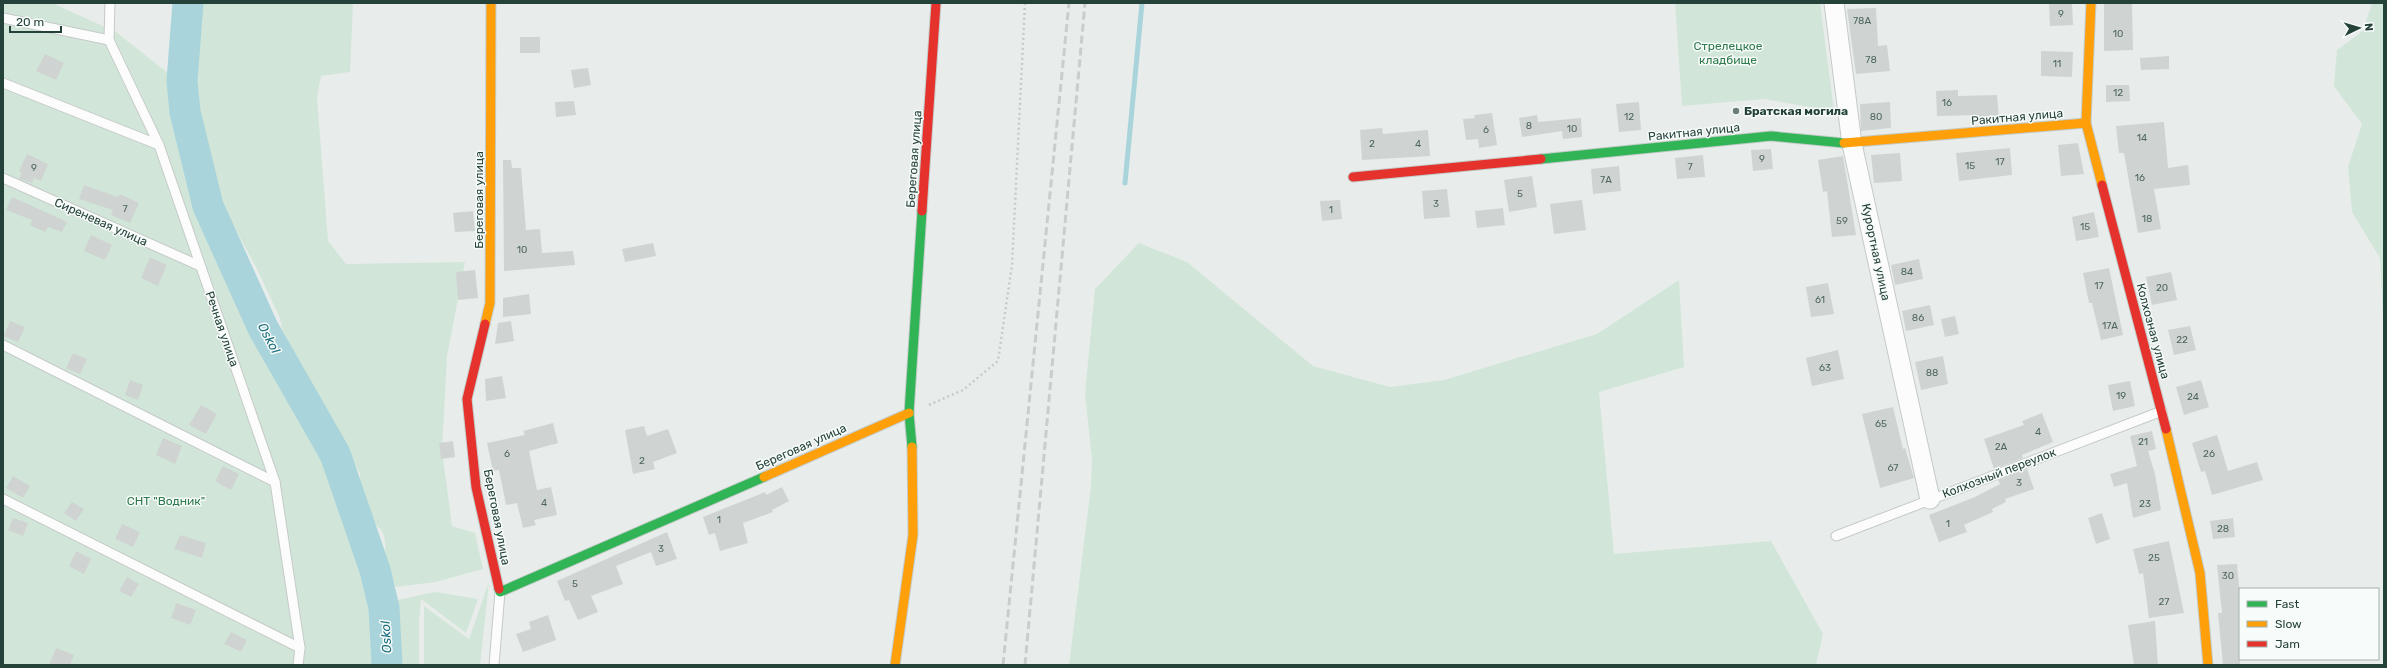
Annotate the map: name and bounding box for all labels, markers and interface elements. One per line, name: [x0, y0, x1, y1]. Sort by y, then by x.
scale bar: [10, 8, 61, 34]
house number: 9: [2058, 8, 2064, 20]
north arrow: [2339, 8, 2379, 48]
text: 20 m: [16, 15, 44, 29]
house number: 78А: [1853, 15, 1871, 27]
text: N: [2362, 23, 2375, 32]
house number: 10: [2113, 28, 2123, 40]
park label: Стрелецкое кладбище: [1694, 39, 1763, 67]
house number: 78: [1865, 54, 1877, 66]
house number: 11: [2053, 58, 2061, 70]
house number: 12: [2113, 87, 2123, 99]
house number: 16: [1942, 97, 1952, 109]
place label: Братская могила: [1744, 104, 1848, 118]
marker: Братская могила: [1731, 106, 1741, 116]
street label: Ракитная улица: [1970, 106, 2064, 128]
street label: Береговая улица: [904, 110, 924, 208]
house number: 12: [1624, 111, 1634, 123]
house number: 80: [1870, 111, 1882, 123]
house number: 8: [1526, 120, 1532, 132]
street label: Ракитная улица: [1647, 120, 1741, 144]
house number: 10: [1567, 123, 1577, 135]
house number: 6: [1483, 124, 1489, 136]
house number: 14: [2137, 132, 2147, 144]
house number: 2: [1369, 138, 1375, 150]
house number: 4: [1415, 138, 1421, 150]
street label: Береговая улица: [472, 151, 486, 249]
house number: 9: [1759, 153, 1765, 165]
house number: 17: [1995, 156, 2005, 168]
house number: 15: [1965, 160, 1975, 172]
house number: 7: [1687, 161, 1693, 173]
house number: 9: [31, 162, 37, 174]
house number: 16: [2135, 172, 2145, 184]
house number: 7А: [1600, 174, 1612, 186]
house number: 5: [1517, 188, 1523, 200]
street label: Сиреневая улица: [52, 195, 150, 249]
house number: 3: [1433, 198, 1439, 210]
street label: Курортная улица: [1859, 202, 1893, 302]
house number: 7: [122, 203, 128, 215]
house number: 1: [1329, 204, 1333, 216]
house number: 18: [2142, 213, 2152, 225]
house number: 59: [1836, 215, 1848, 227]
house number: 15: [2080, 221, 2090, 233]
house number: 10: [517, 244, 527, 256]
house number: 84: [1901, 266, 1913, 278]
house number: 17: [2094, 280, 2104, 292]
street label: Колхозная улица: [2133, 282, 2173, 380]
house number: 20: [2156, 282, 2168, 294]
street label: Речная улица: [203, 289, 241, 369]
house number: 61: [1815, 294, 1825, 306]
house number: 86: [1912, 312, 1924, 324]
water label: Oskol: [255, 320, 284, 357]
house number: 17А: [2102, 320, 2118, 332]
house number: 22: [2176, 334, 2188, 346]
house number: 63: [1819, 362, 1831, 374]
house number: 88: [1926, 367, 1938, 379]
house number: 19: [2116, 390, 2126, 402]
house number: 24: [2187, 391, 2199, 403]
house number: 65: [1875, 418, 1887, 430]
street label: Береговая улица: [754, 421, 848, 473]
house number: 4: [2035, 426, 2041, 438]
house number: 21: [2138, 436, 2148, 448]
house number: 2А: [1995, 441, 2008, 453]
street label: Колхозный переулок: [1940, 445, 2058, 501]
house number: 6: [504, 448, 510, 460]
house number: 26: [2203, 448, 2215, 460]
house number: 2: [639, 455, 645, 467]
house number: 67: [1888, 462, 1898, 474]
street label: Береговая улица: [481, 468, 513, 566]
house number: 3: [2016, 477, 2022, 489]
park label: СНТ "Водник": [127, 494, 205, 508]
house number: 4: [541, 497, 547, 509]
house number: 23: [2139, 498, 2151, 510]
house number: 1: [717, 514, 721, 526]
house number: 1: [1946, 518, 1950, 530]
house number: 28: [2217, 523, 2229, 535]
house number: 3: [658, 543, 664, 555]
house number: 25: [2148, 552, 2160, 564]
house number: 30: [2222, 570, 2234, 582]
house number: 5: [572, 578, 578, 590]
legend: [2239, 588, 2379, 660]
house number: 27: [2159, 596, 2170, 608]
text: Fast: [2275, 597, 2299, 611]
text: Slow: [2275, 617, 2302, 631]
water label: Oskol: [378, 620, 394, 654]
text: Jam: [2275, 637, 2300, 651]

